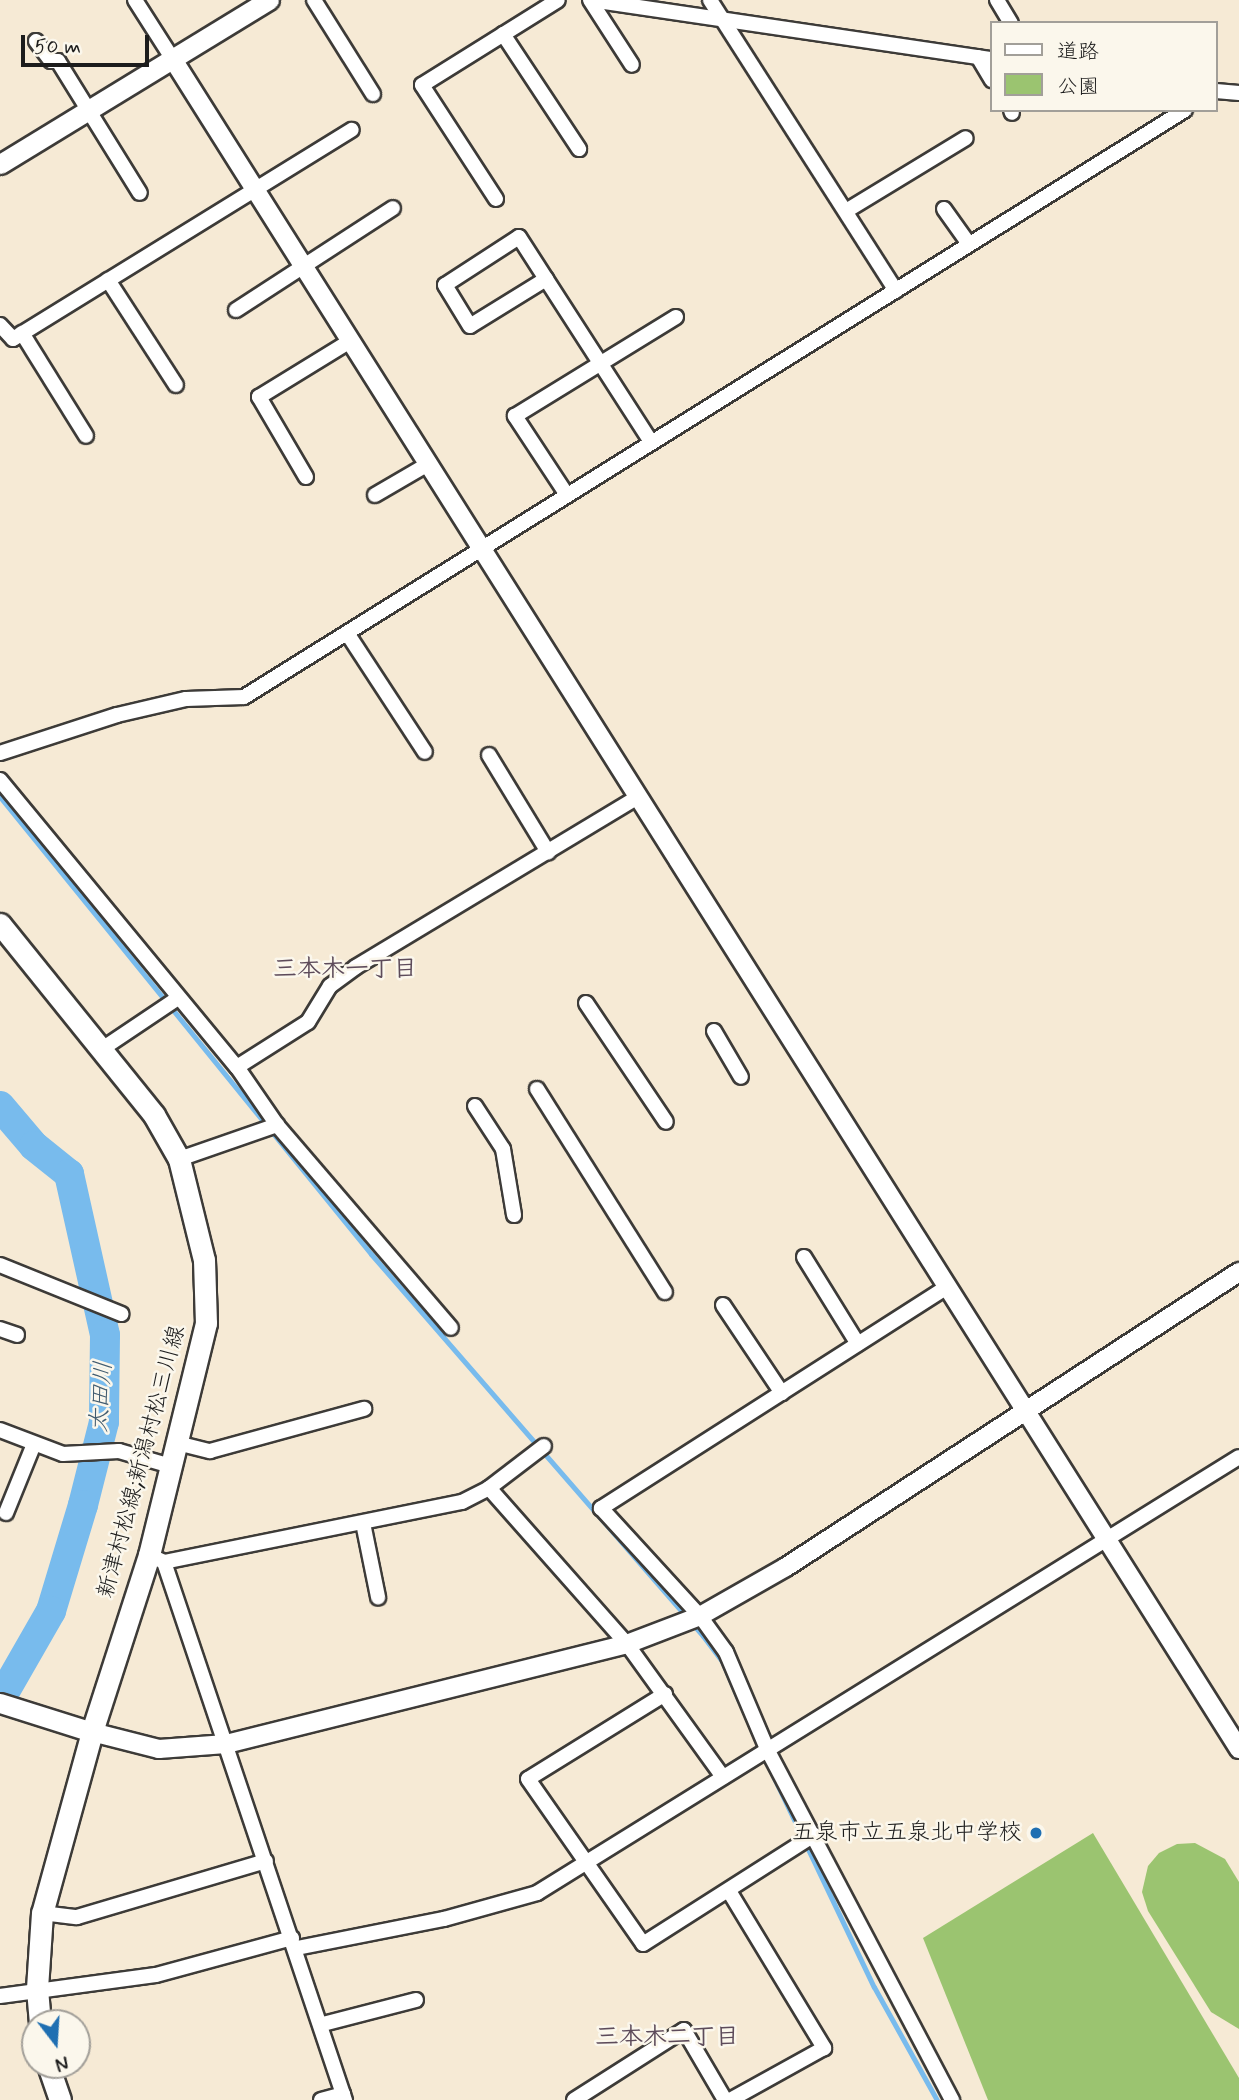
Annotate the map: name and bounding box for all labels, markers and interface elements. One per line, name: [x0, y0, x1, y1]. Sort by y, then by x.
scale bar: [24, 21, 152, 65]
legend: [990, 21, 1218, 112]
text: 50 m: [34, 33, 81, 61]
text: 道路: [1057, 38, 1099, 66]
text: 公園: [1057, 73, 1099, 101]
district label: 三本木一丁目: [273, 956, 417, 984]
street label: 新津村松線;新潟村松三川線: [92, 1323, 192, 1601]
water label: 太田川: [85, 1360, 119, 1434]
place label: 五泉市立五泉北中学校: [792, 1819, 1022, 1847]
marker: 五泉市立五泉北中学校: [1028, 1825, 1044, 1841]
north arrow: [21, 2009, 91, 2079]
district label: 三本木二丁目: [595, 2024, 739, 2052]
text: N: [52, 2049, 71, 2076]

